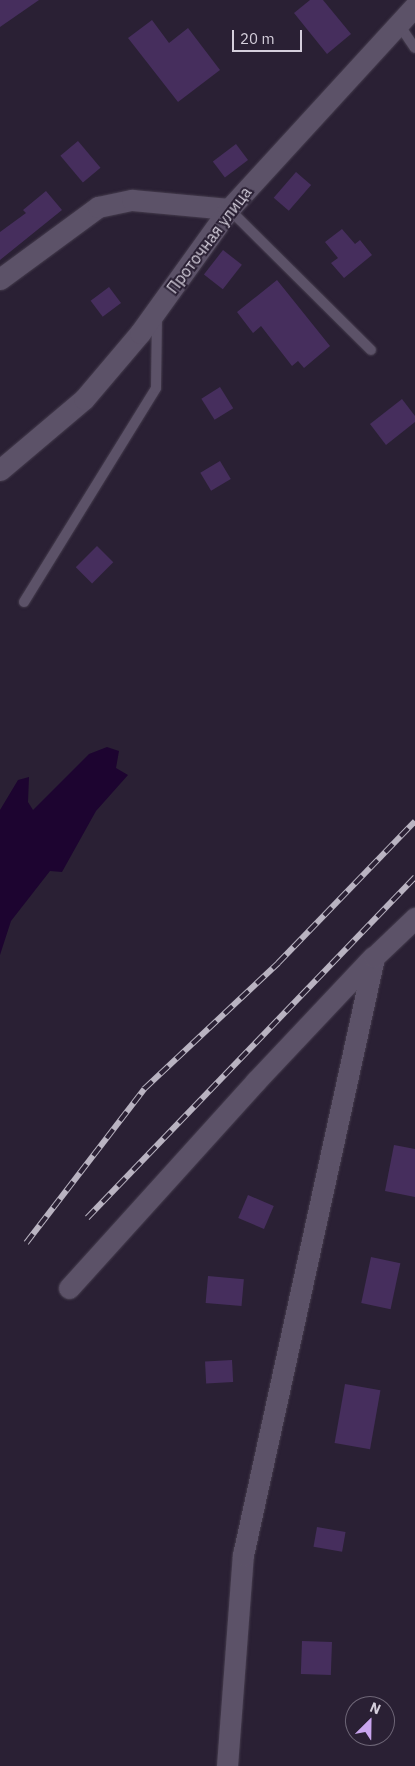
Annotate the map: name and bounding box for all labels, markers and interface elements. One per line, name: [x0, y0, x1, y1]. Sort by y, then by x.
scale bar: [235, 20, 305, 52]
text: 20 m: [240, 29, 275, 48]
street label: Проточная улица: [163, 183, 255, 297]
north arrow: [345, 1696, 395, 1746]
text: N: [367, 1698, 384, 1718]

